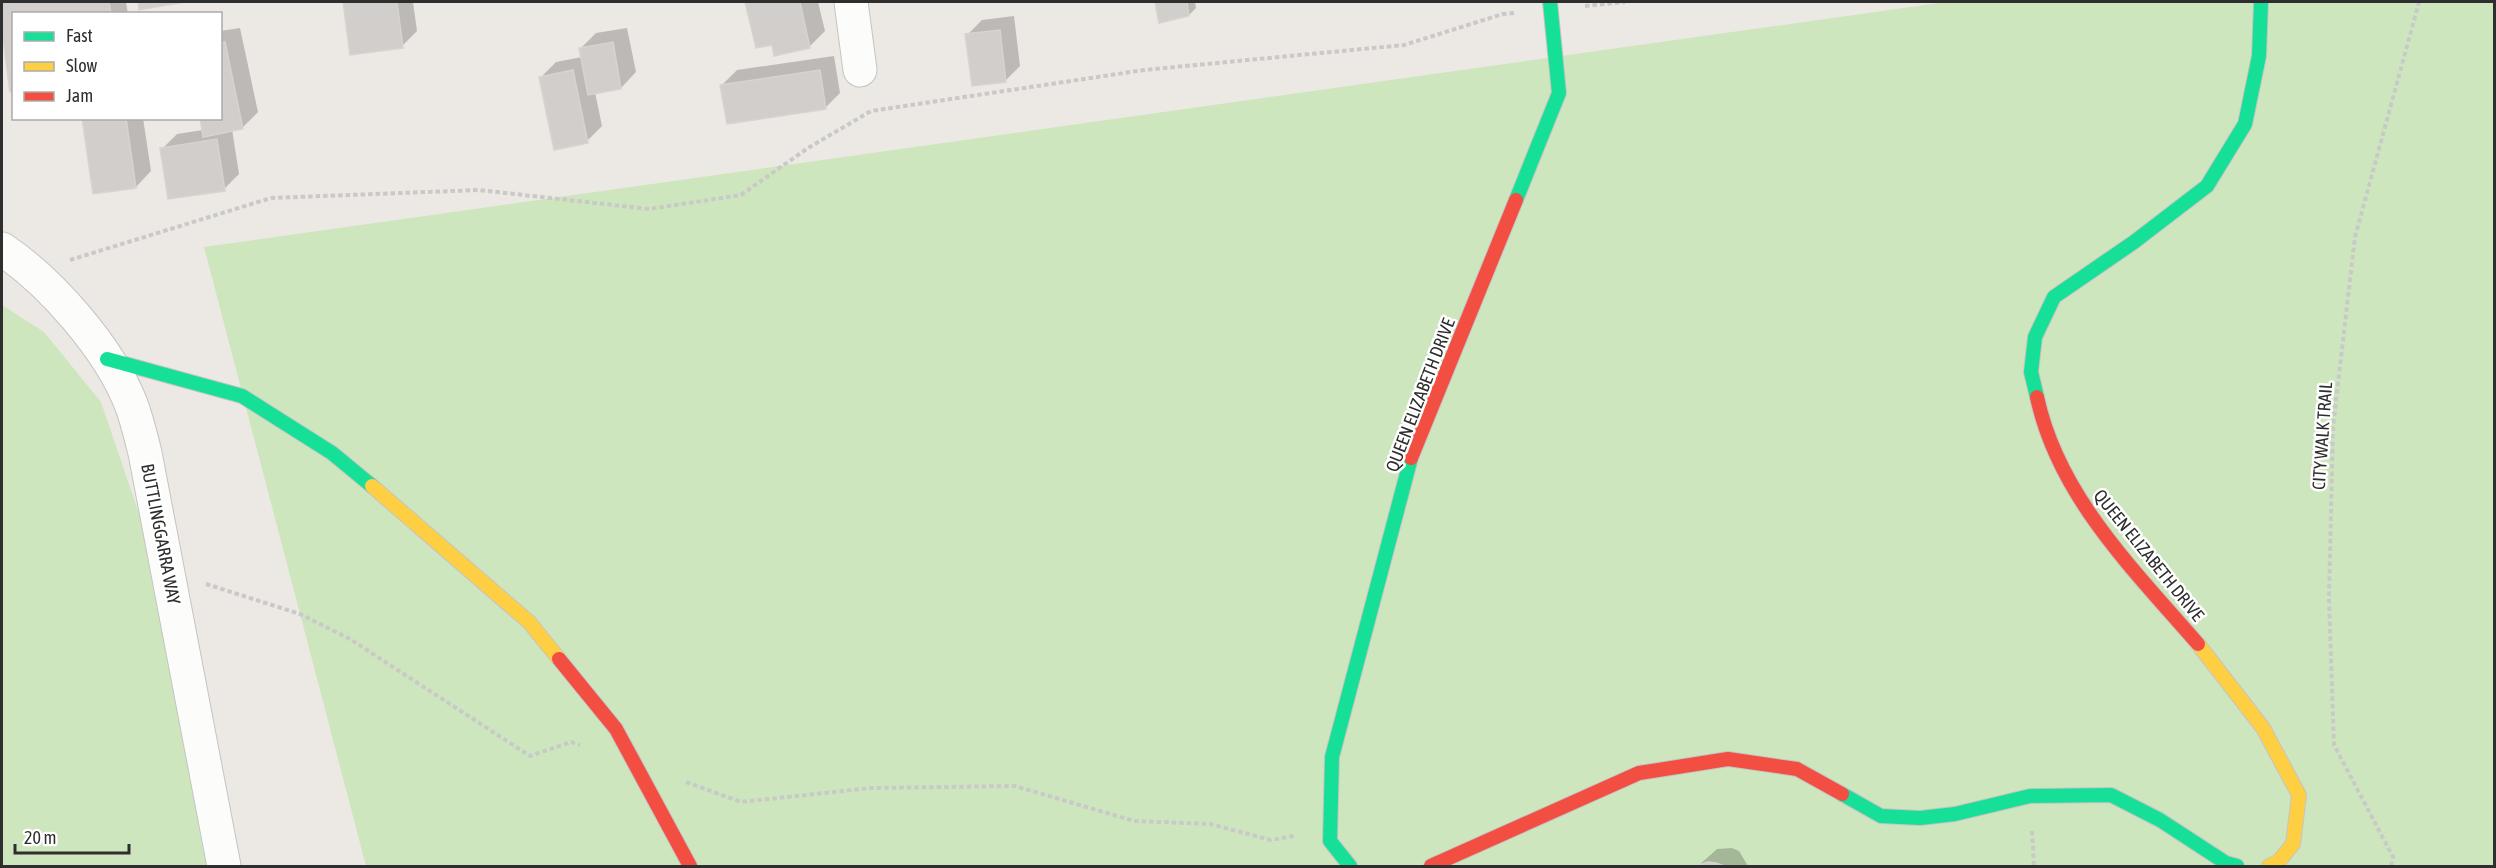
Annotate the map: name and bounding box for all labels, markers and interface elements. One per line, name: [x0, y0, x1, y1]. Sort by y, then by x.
legend: [12, 12, 222, 120]
text: Fast: [66, 25, 93, 46]
text: Slow: [66, 55, 97, 76]
text: Jam: [66, 85, 93, 106]
street label: QUEEN ELIZABETH DRIVE: [1381, 315, 1459, 475]
street label: CITY WALK TRAIL: [2308, 381, 2336, 491]
street label: BUTTLINGGARRA WAY: [137, 462, 185, 606]
street label: QUEEN ELIZABETH DRIVE: [2090, 485, 2209, 625]
scale bar: [15, 817, 129, 855]
text: 20 m: [24, 827, 56, 848]

